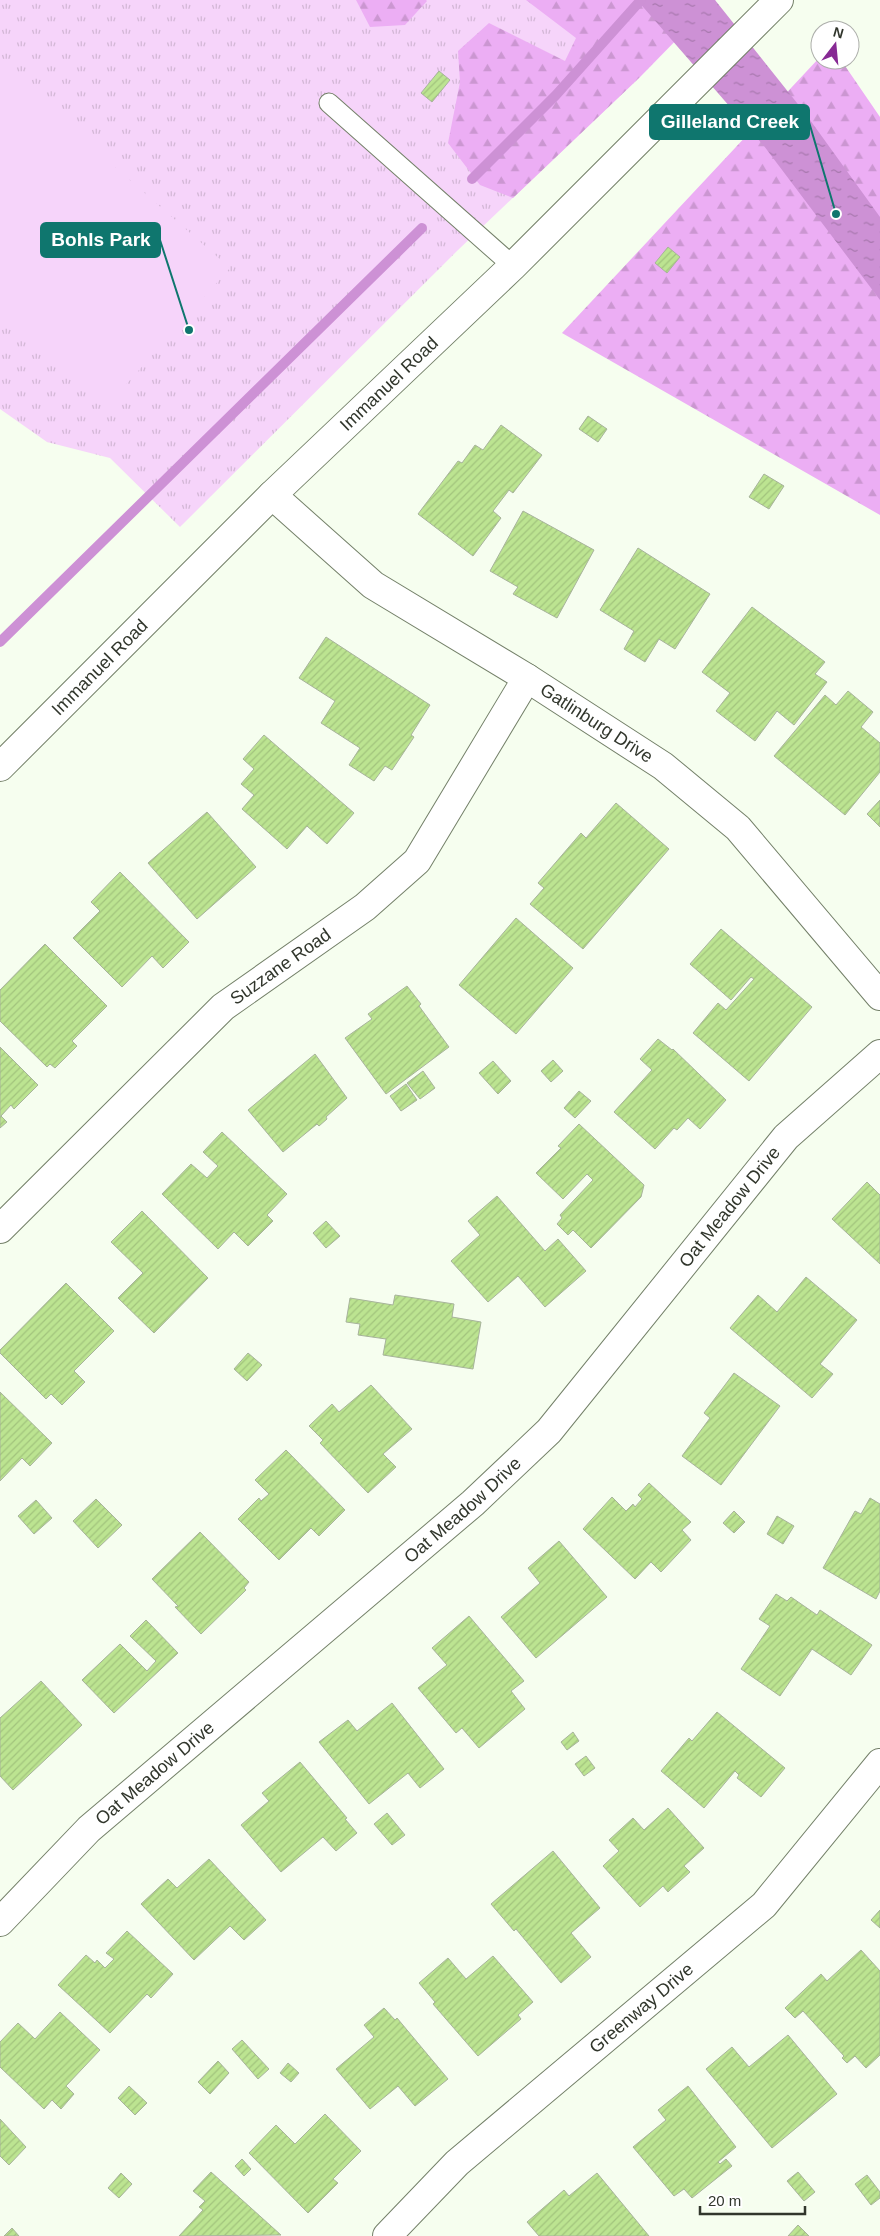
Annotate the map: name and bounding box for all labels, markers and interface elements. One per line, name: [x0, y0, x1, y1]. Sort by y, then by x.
north arrow: [810, 20, 860, 70]
text: N: [832, 23, 846, 42]
callout: Gilleland Creek: [650, 105, 809, 139]
text: Gilleland Creek: [661, 111, 800, 132]
callout: Bohls Park: [41, 223, 160, 257]
text: Bohls Park: [51, 229, 151, 250]
street label: Immanuel Road: [336, 333, 442, 435]
street label: Immanuel Road: [48, 615, 152, 719]
street label: Gatlinburg Drive: [536, 679, 657, 767]
street label: Suzzane Road: [226, 924, 335, 1009]
street label: Oat Meadow Drive: [675, 1143, 784, 1271]
street label: Oat Meadow Drive: [400, 1453, 525, 1567]
street label: Oat Meadow Drive: [91, 1717, 218, 1829]
street label: Greenway Drive: [586, 1959, 697, 2057]
scale bar: [700, 2184, 805, 2216]
text: 20 m: [708, 2192, 741, 2209]

